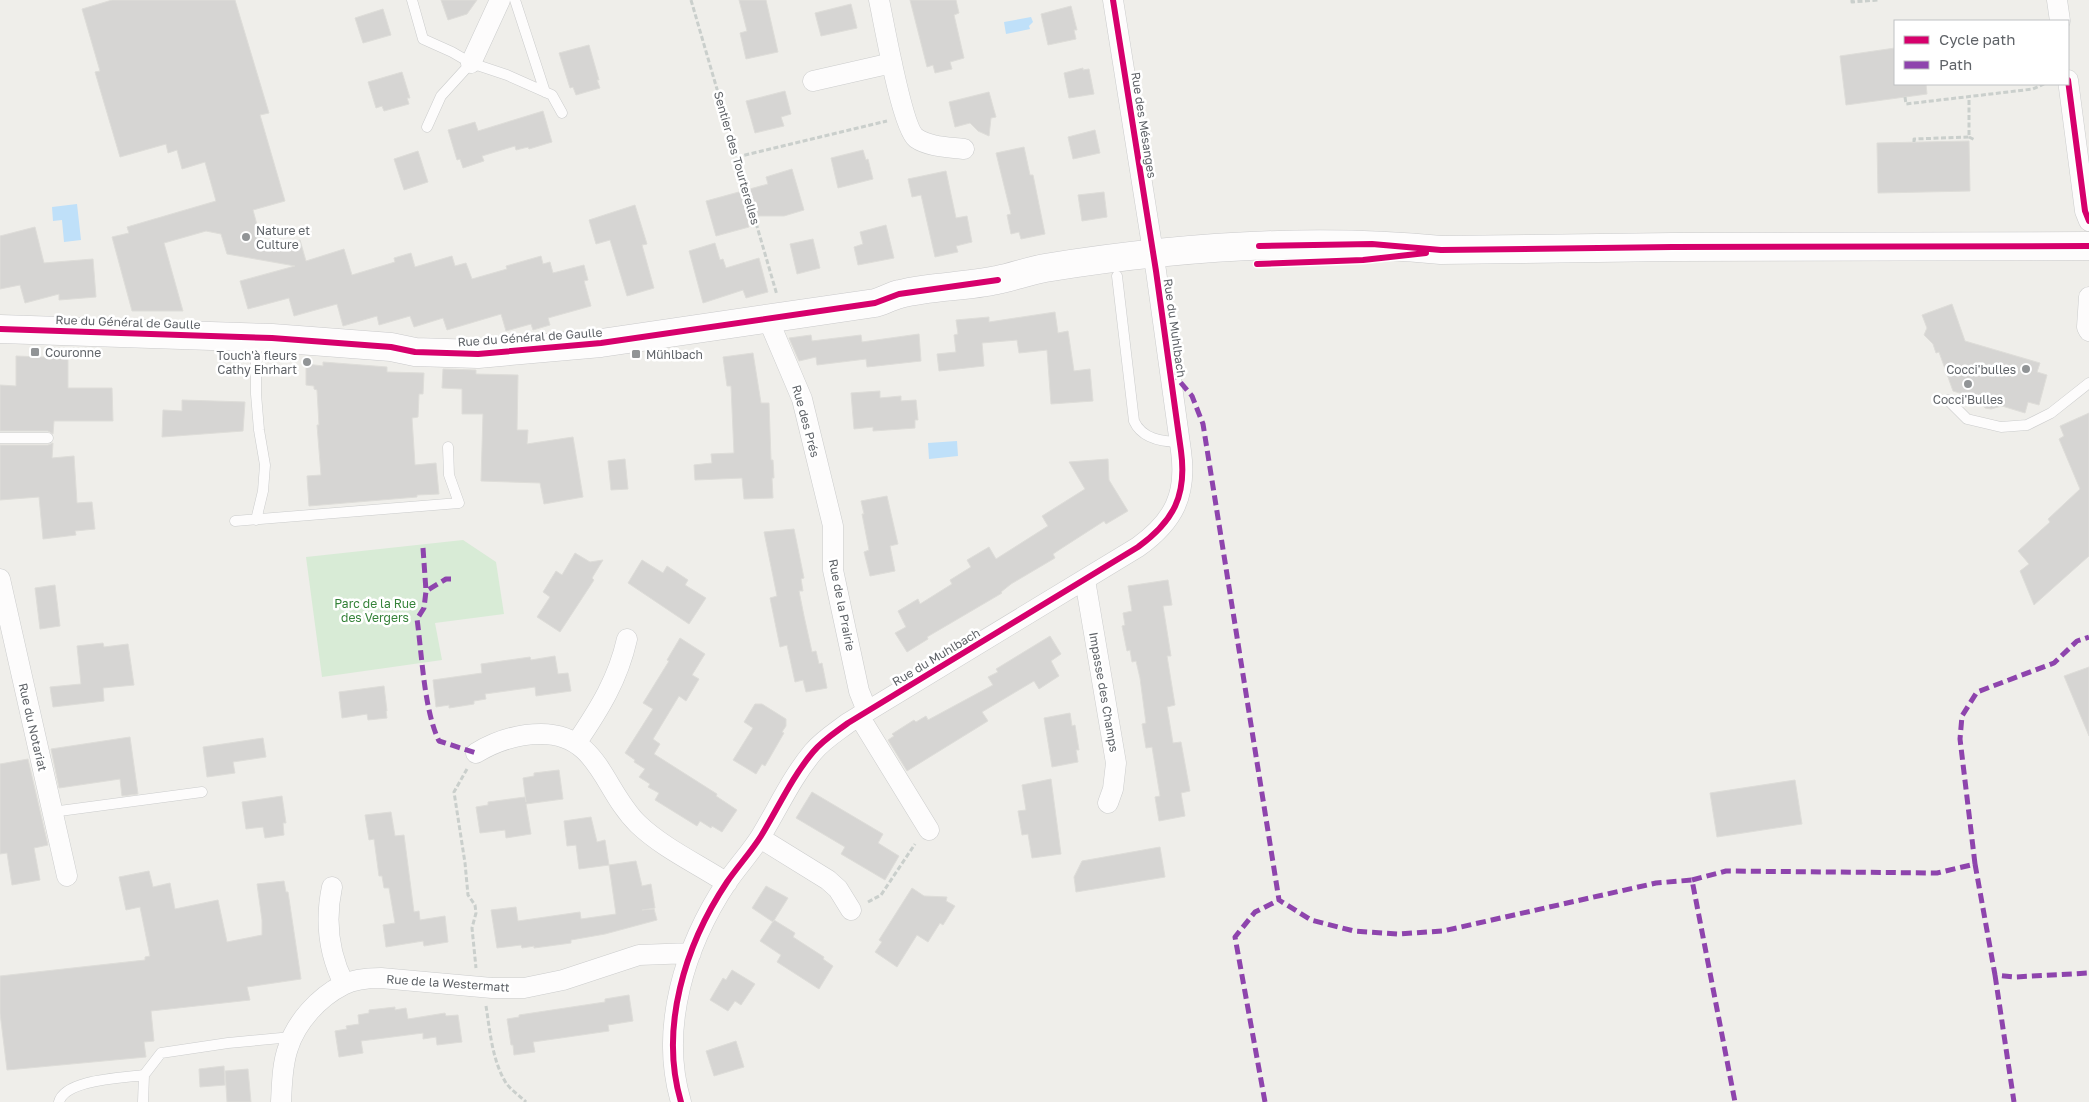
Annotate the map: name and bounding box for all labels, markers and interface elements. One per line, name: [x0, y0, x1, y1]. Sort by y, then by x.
legend: [1894, 20, 2069, 85]
text: Cycle path: [1939, 30, 2015, 48]
text: Path: [1939, 55, 1972, 73]
street label: Rue des Mésanges: [1128, 71, 1160, 179]
street label: Sentier des Tourterelles: [711, 90, 763, 226]
place label: Nature et Culture: [256, 223, 310, 252]
marker: Nature et Culture: [240, 231, 252, 243]
street label: Rue du Muhlbach: [1161, 278, 1189, 378]
street label: Rue du Général de Gaulle: [55, 312, 201, 332]
street label: Rue du Général de Gaulle: [457, 324, 603, 350]
place label: Couronne: [45, 345, 101, 360]
marker: Couronne: [29, 346, 41, 358]
place label: Mühlbach: [646, 347, 703, 362]
place label: Touch'à fleurs Cathy Ehrhart: [217, 348, 297, 377]
marker: Mühlbach: [630, 348, 642, 360]
marker: Touch'à fleurs Cathy Ehrhart: [301, 356, 313, 368]
place label: Cocci'bulles: [1946, 362, 2016, 377]
marker: Cocci'bulles: [2020, 363, 2032, 375]
marker: Cocci'Bulles: [1962, 378, 1974, 390]
street label: Rue des Prés: [789, 383, 823, 459]
place label: Cocci'Bulles: [1933, 392, 2003, 407]
street label: Rue de la Prairie: [826, 558, 858, 652]
park label: Parc de la Rue des Vergers: [334, 596, 416, 625]
street label: Rue du Muhlbach: [889, 625, 983, 689]
street label: Impasse des Champs: [1086, 631, 1122, 753]
street label: Rue du Notariat: [16, 681, 50, 773]
street label: Rue de la Westermatt: [386, 971, 510, 995]

